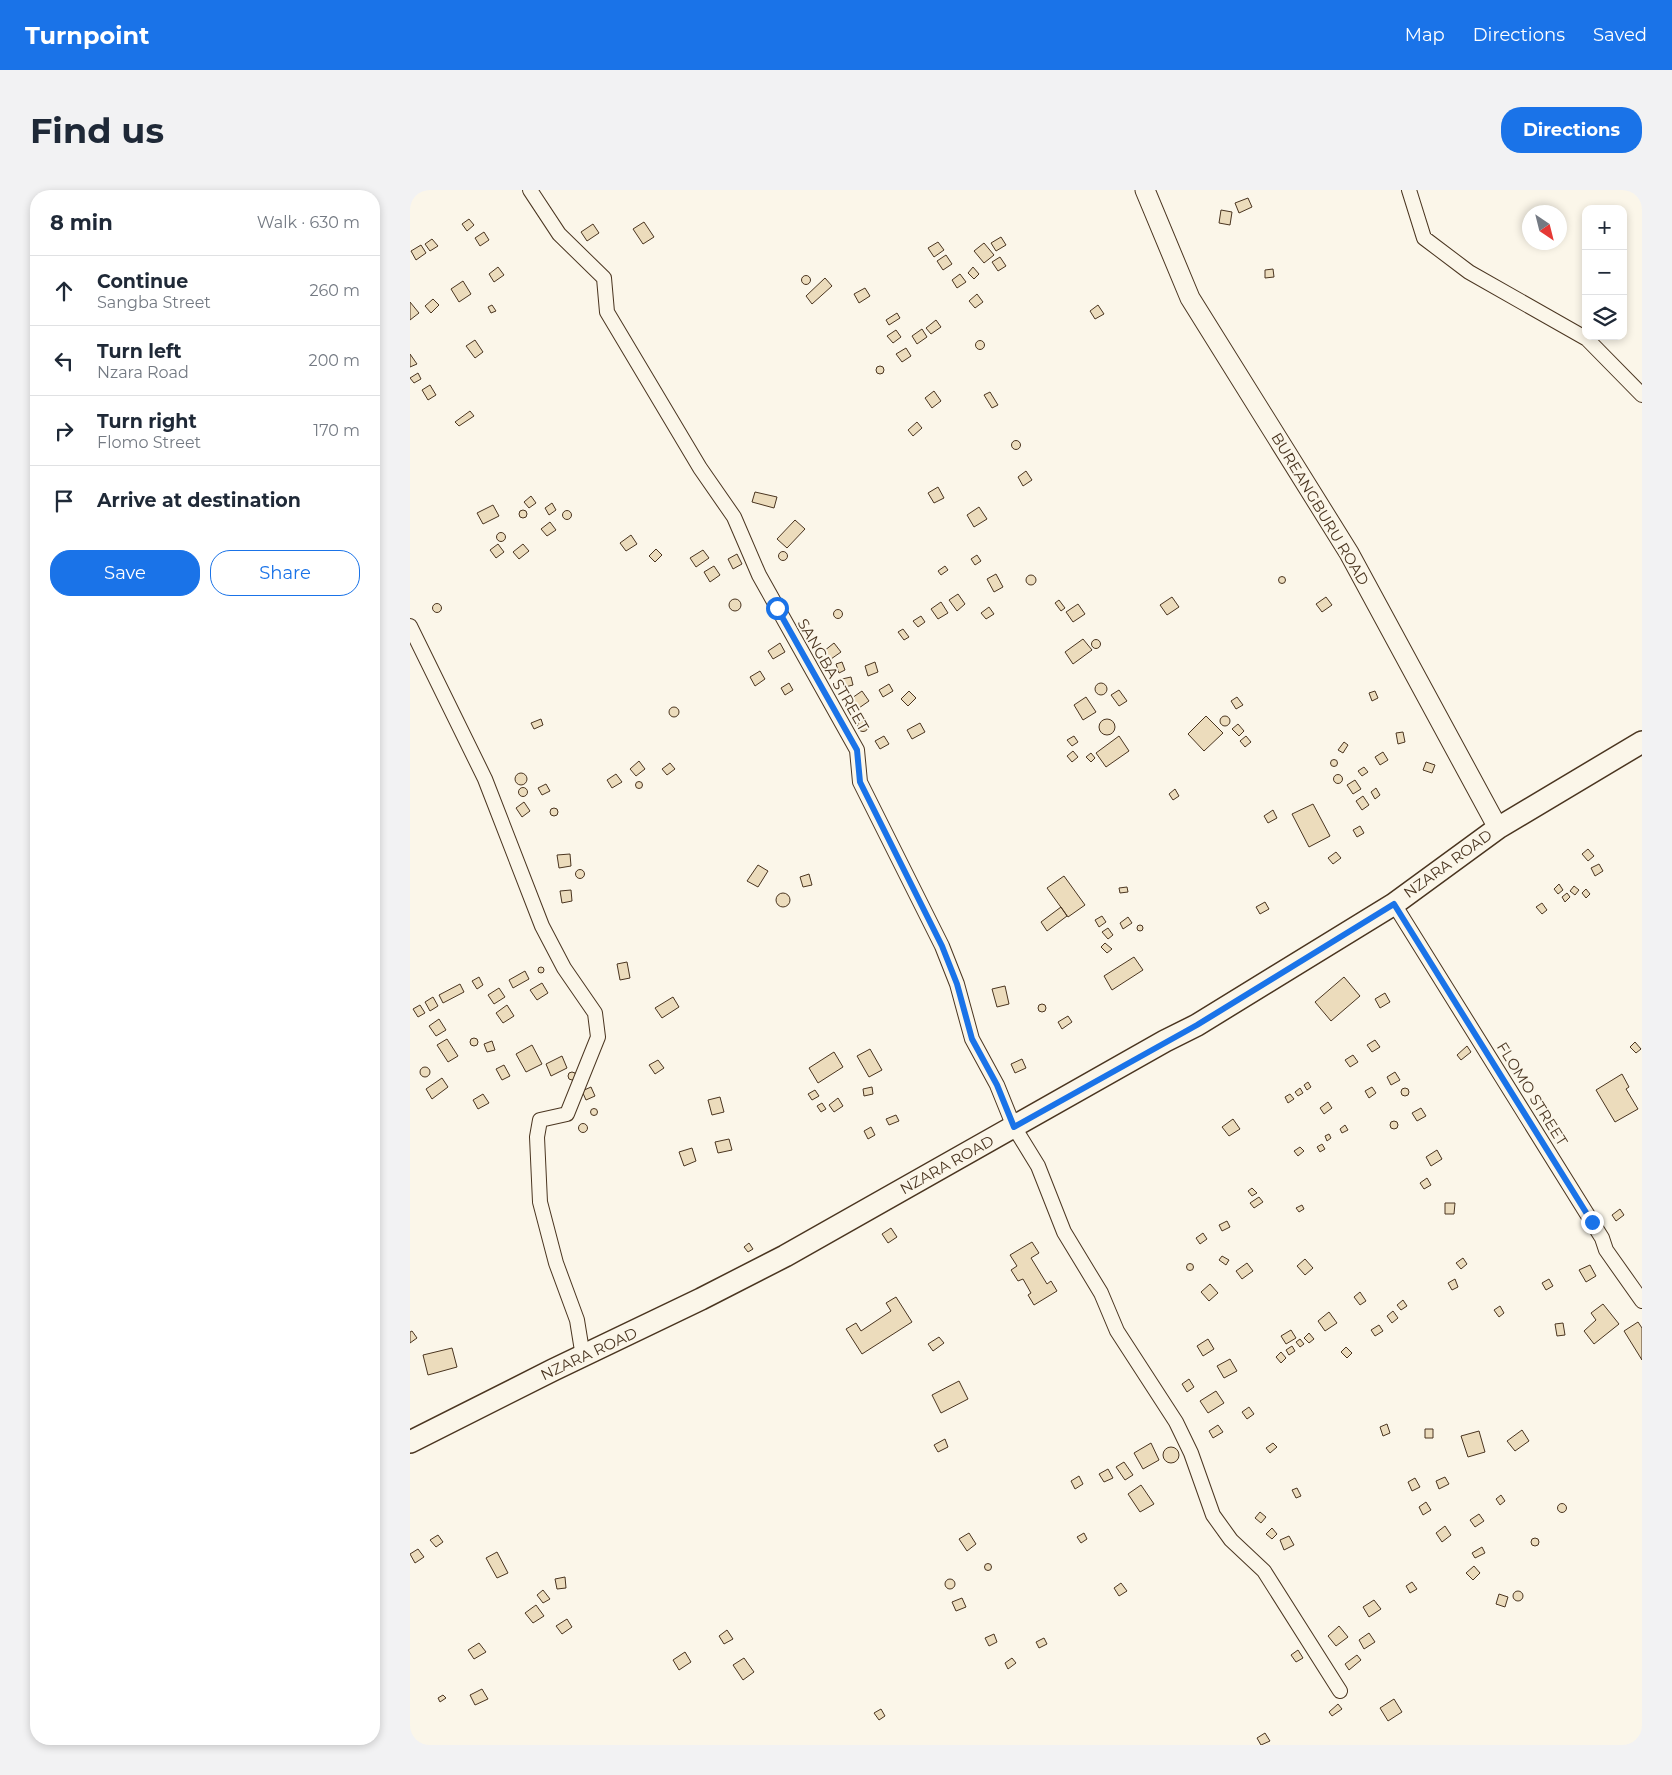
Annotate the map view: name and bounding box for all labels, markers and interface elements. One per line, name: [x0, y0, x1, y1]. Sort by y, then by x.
text: Turnpoint: [25, 21, 149, 50]
text: Map: [1405, 24, 1445, 46]
text: Directions: [1473, 24, 1565, 46]
text: Saved: [1593, 24, 1647, 46]
button: Directions: [1501, 107, 1642, 153]
text: Find us: [30, 109, 164, 152]
north arrow: [1522, 205, 1567, 250]
map controls: [1582, 205, 1627, 340]
button: +: [1582, 205, 1627, 250]
text: 8 min: [50, 210, 113, 235]
text: Walk · 630 m: [257, 213, 360, 232]
button: −: [1582, 250, 1627, 295]
text: Continue: [97, 270, 188, 293]
icon: ahead: [50, 277, 78, 305]
text: 260 m: [309, 281, 360, 300]
text: Sangba Street: [97, 293, 211, 312]
button: layers: [1582, 295, 1627, 340]
text: Turn left: [97, 340, 182, 363]
icon: left: [50, 347, 78, 375]
text: 200 m: [309, 351, 360, 370]
text: Nzara Road: [97, 363, 189, 382]
text: Turn right: [97, 410, 197, 433]
icon: right: [50, 417, 78, 445]
text: 170 m: [313, 421, 360, 440]
street label: BUREANGBURU ROAD: [1267, 429, 1374, 589]
text: Flomo Street: [97, 433, 201, 452]
icon: arrive: [50, 487, 78, 515]
text: Arrive at destination: [97, 489, 301, 512]
button: Save: [50, 550, 200, 596]
button: Share: [210, 550, 360, 596]
route start: [766, 597, 789, 620]
street label: SANGBA STREET: [793, 615, 874, 735]
street label: NZARA ROAD: [1400, 825, 1496, 902]
street label: FLOMO STREET: [1493, 1038, 1572, 1149]
street label: NZARA ROAD: [896, 1131, 997, 1198]
route end: [1581, 1211, 1604, 1234]
street label: NZARA ROAD: [537, 1323, 640, 1384]

